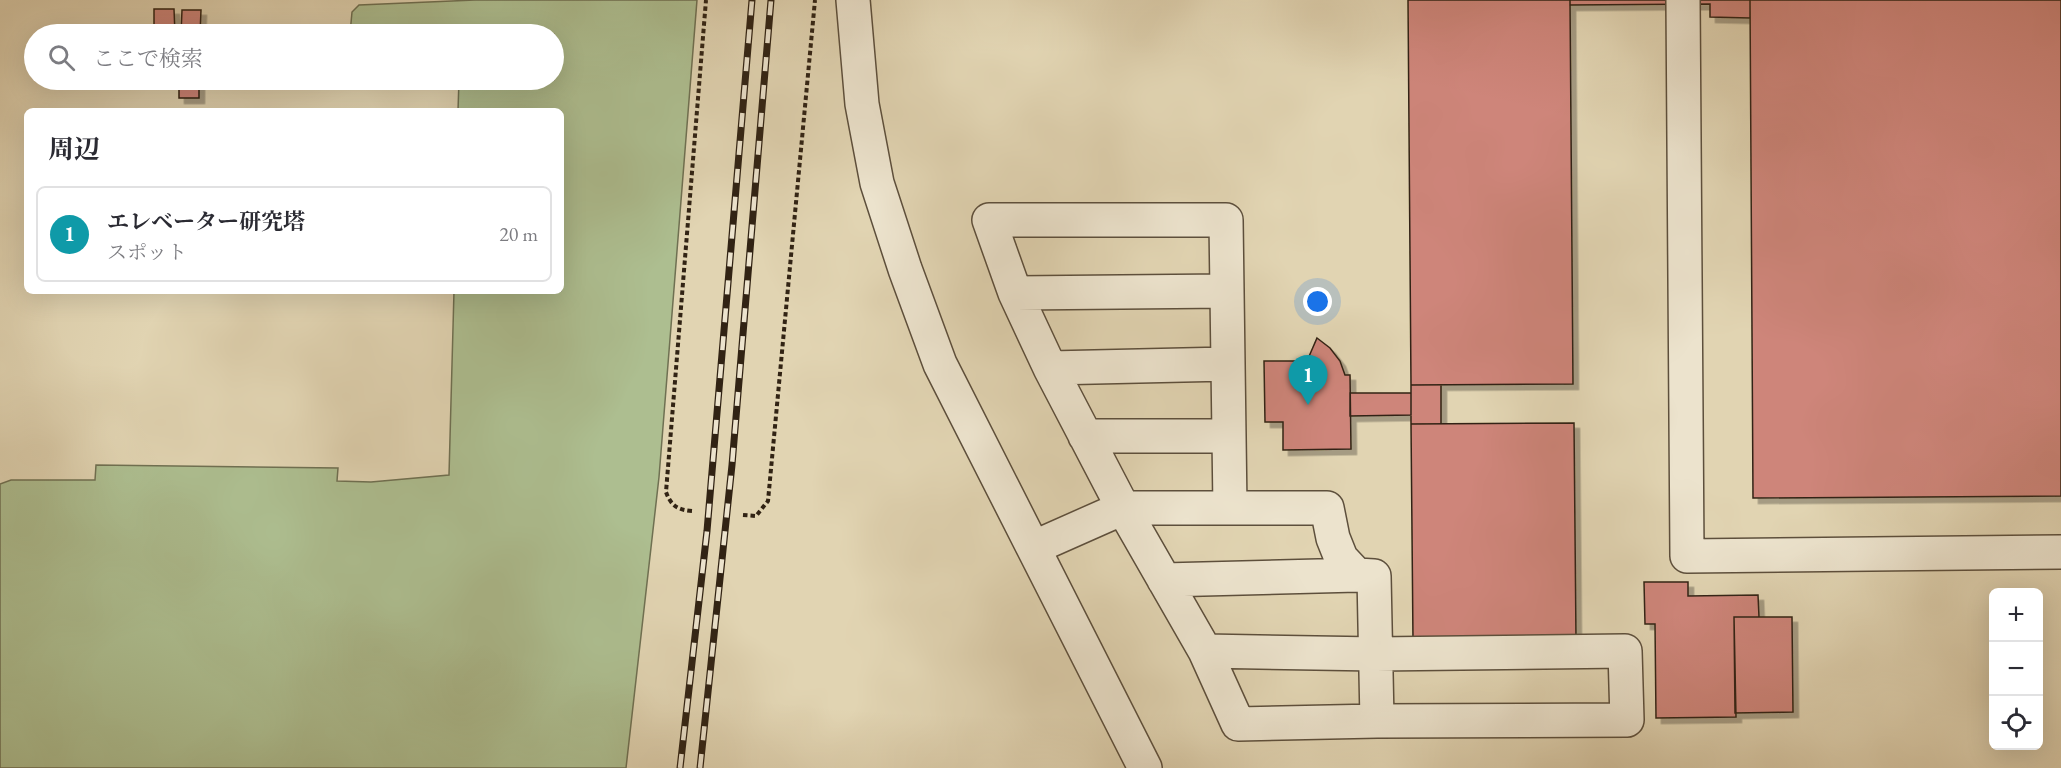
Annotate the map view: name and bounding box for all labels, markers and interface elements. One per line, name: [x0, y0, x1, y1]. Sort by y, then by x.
search box: [24, 24, 564, 90]
icon: search: [45, 41, 78, 74]
text: ここで検索: [93, 44, 203, 73]
text: 周辺: [48, 132, 100, 166]
text: エレベーター研究塔: [107, 207, 305, 236]
text: 1: [64, 221, 75, 247]
text: 20 m: [499, 221, 538, 247]
text: スポット: [107, 239, 187, 265]
your location: [1303, 287, 1332, 316]
pin: 1: [1288, 356, 1328, 405]
map controls: [1989, 588, 2043, 750]
button: +: [1989, 588, 2043, 642]
button: −: [1989, 642, 2043, 696]
button: locate: [1989, 696, 2043, 750]

